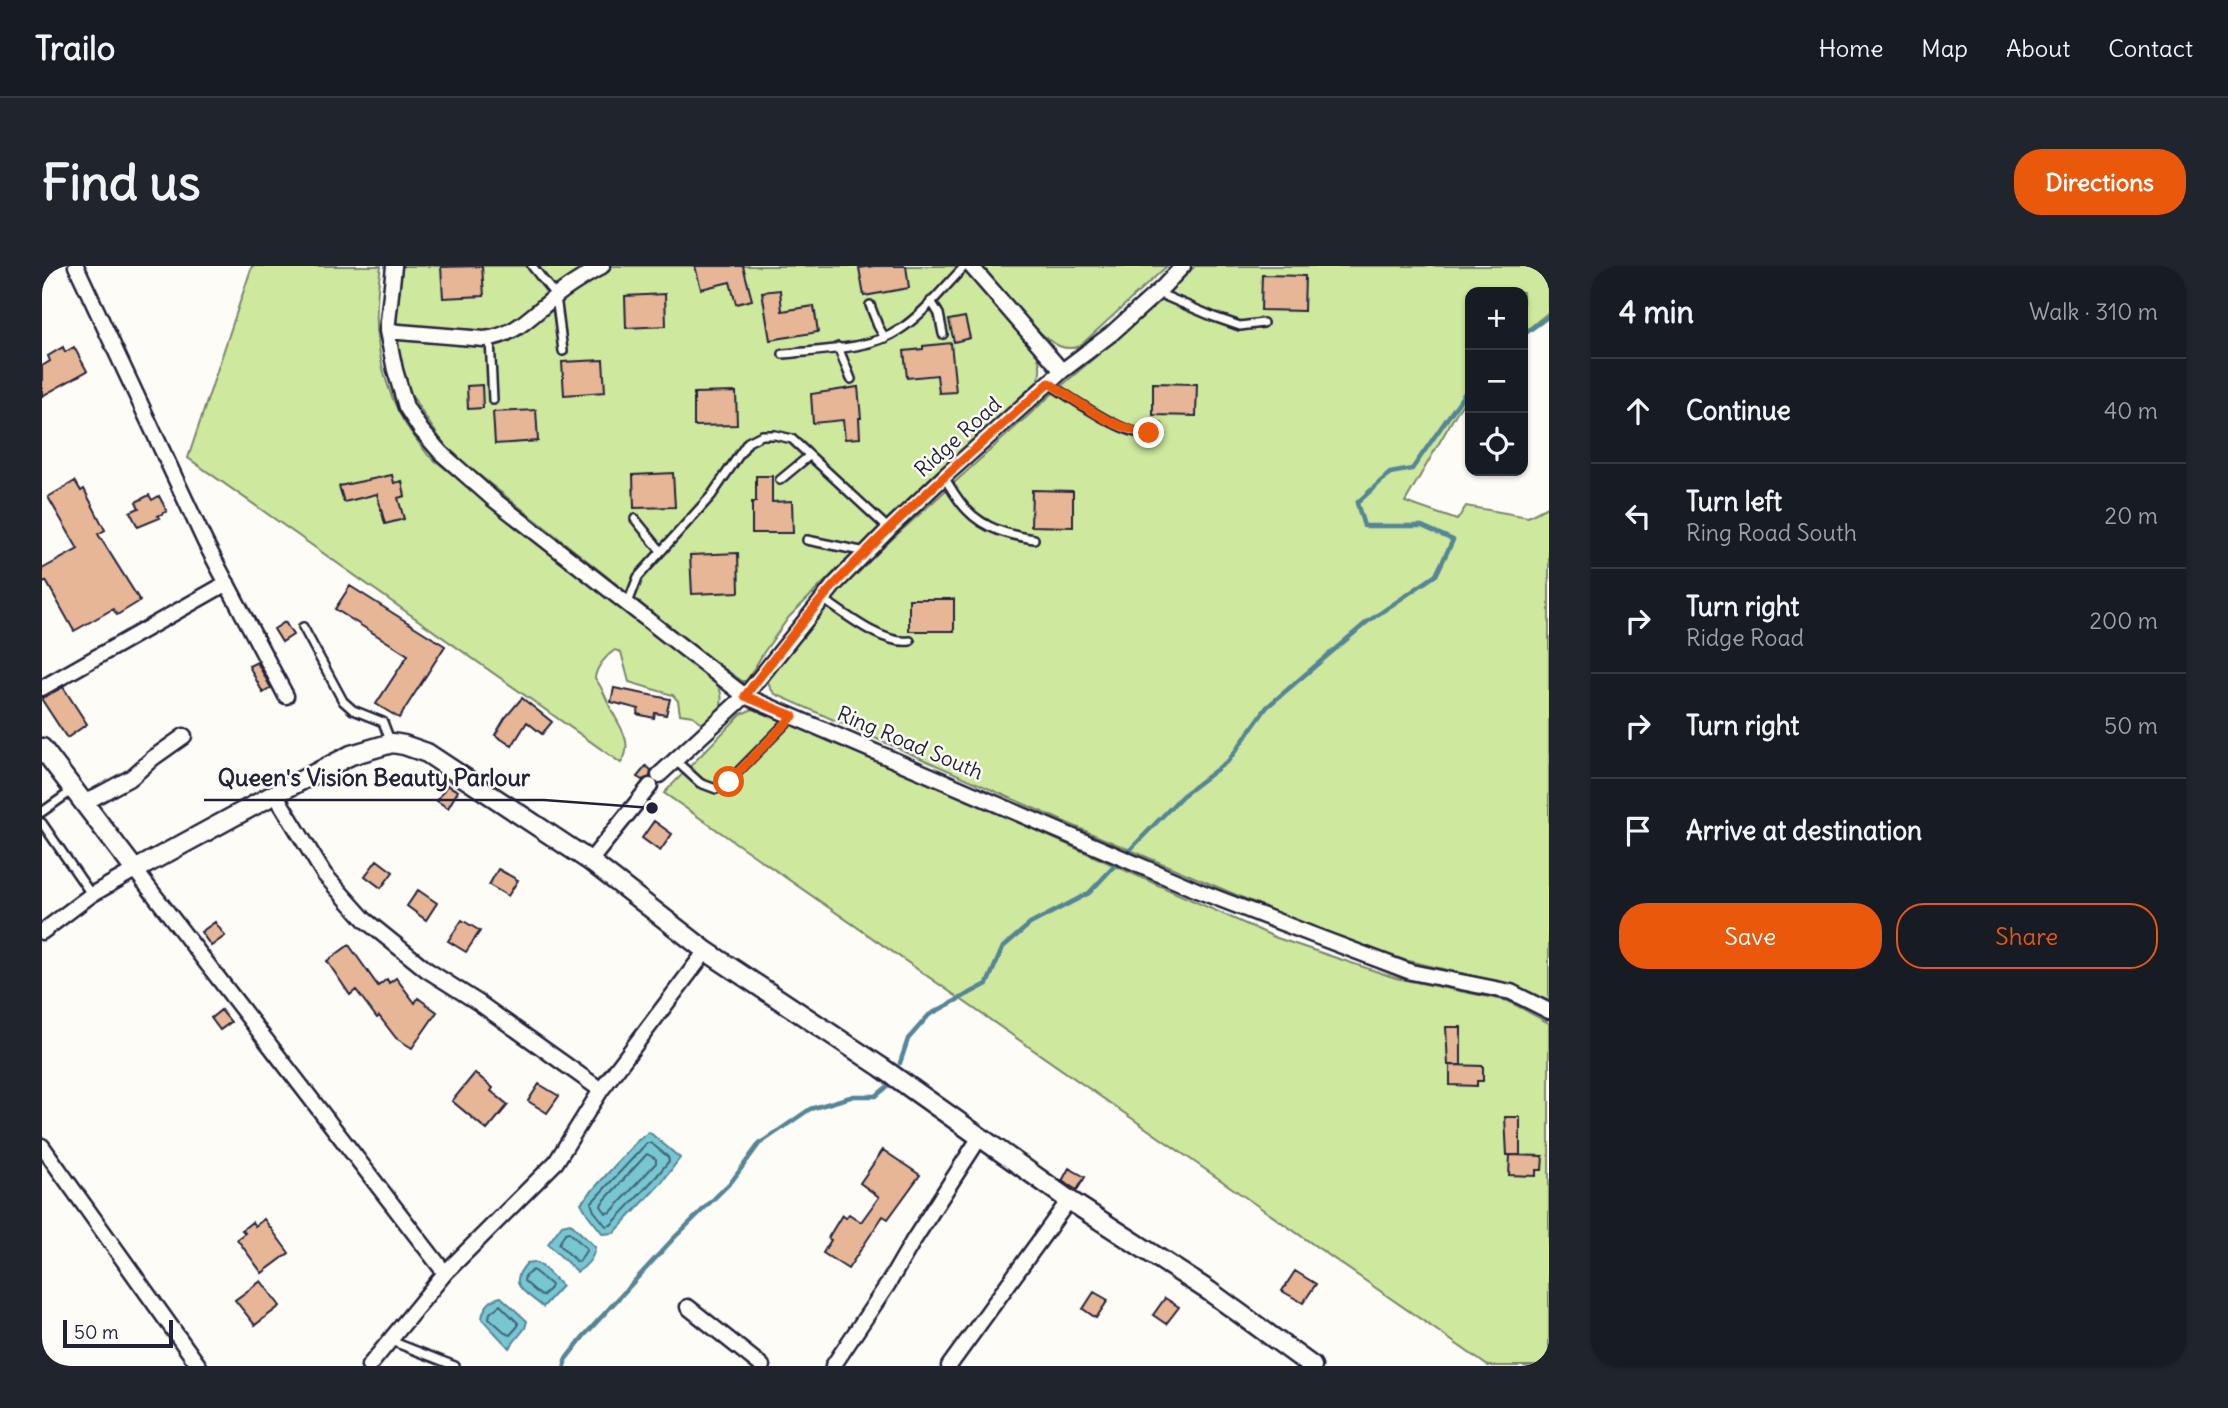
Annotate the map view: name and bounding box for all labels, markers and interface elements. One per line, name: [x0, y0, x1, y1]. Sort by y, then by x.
text: Trailo: [35, 27, 115, 69]
text: Home: [1819, 33, 1883, 63]
text: Map: [1921, 33, 1968, 63]
text: About: [2006, 33, 2070, 63]
text: Contact: [2108, 33, 2193, 63]
button: Directions: [2014, 149, 2186, 215]
text: Find us: [42, 152, 200, 213]
map controls: [1465, 287, 1528, 476]
button: +: [1465, 287, 1528, 350]
text: 4 min: [1619, 293, 1694, 331]
text: Walk · 310 m: [2029, 297, 2158, 326]
button: −: [1465, 350, 1528, 413]
street label: Ridge Road: [909, 391, 1007, 483]
icon: ahead: [1619, 392, 1657, 430]
text: Continue: [1686, 394, 1791, 427]
text: 40 m: [2104, 396, 2158, 425]
button: locate: [1465, 413, 1528, 476]
route end: [1133, 417, 1164, 448]
text: Turn left: [1686, 485, 1782, 518]
icon: left: [1619, 497, 1657, 535]
text: 20 m: [2105, 501, 2158, 530]
text: Ring Road South: [1686, 518, 1857, 547]
text: Turn right: [1686, 590, 1799, 623]
icon: right: [1619, 602, 1657, 640]
text: 200 m: [2089, 606, 2158, 635]
text: Ridge Road: [1686, 623, 1804, 652]
street label: Ring Road South: [833, 700, 987, 785]
icon: right: [1619, 707, 1657, 745]
text: Turn right: [1686, 709, 1799, 742]
text: 50 m: [2104, 711, 2158, 740]
callout: Queen's Vision Beauty Parlour: [204, 756, 544, 800]
text: Queen's Vision Beauty Parlour: [218, 763, 531, 792]
route start: [713, 766, 744, 797]
icon: arrive: [1619, 812, 1657, 850]
text: Arrive at destination: [1686, 814, 1922, 847]
button: Save: [1619, 903, 1882, 969]
button: Share: [1896, 903, 2158, 969]
scale bar: [63, 1317, 173, 1349]
text: 50 m: [74, 1320, 119, 1344]

